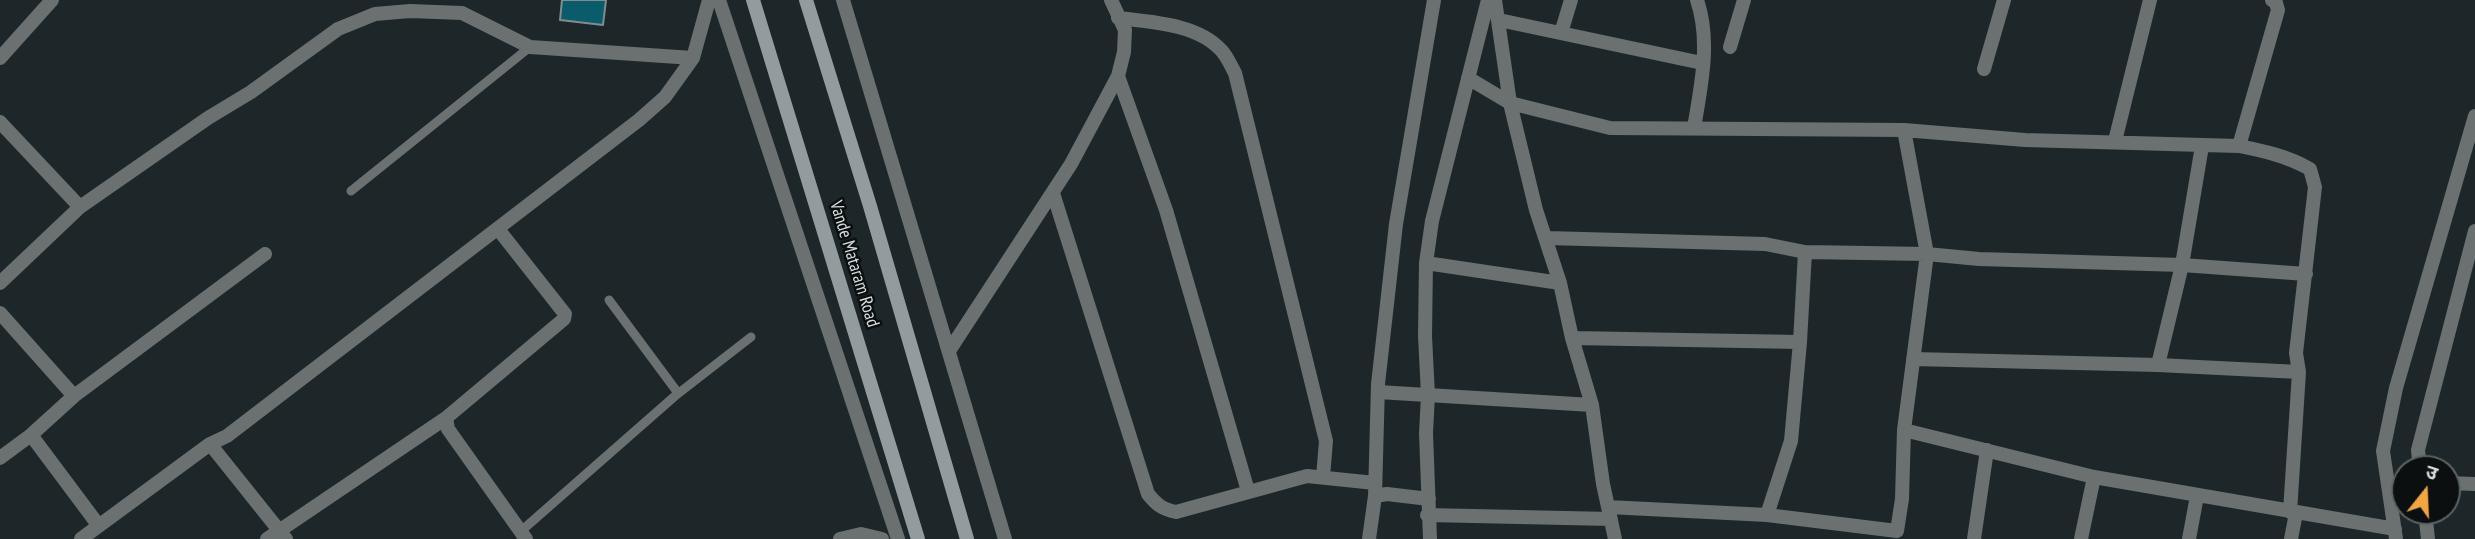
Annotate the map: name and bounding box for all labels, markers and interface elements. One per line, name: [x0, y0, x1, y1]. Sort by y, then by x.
street label: Vande Mataram Road: [825, 198, 883, 330]
north arrow: [2391, 455, 2461, 525]
text: उ: [2423, 459, 2441, 485]

